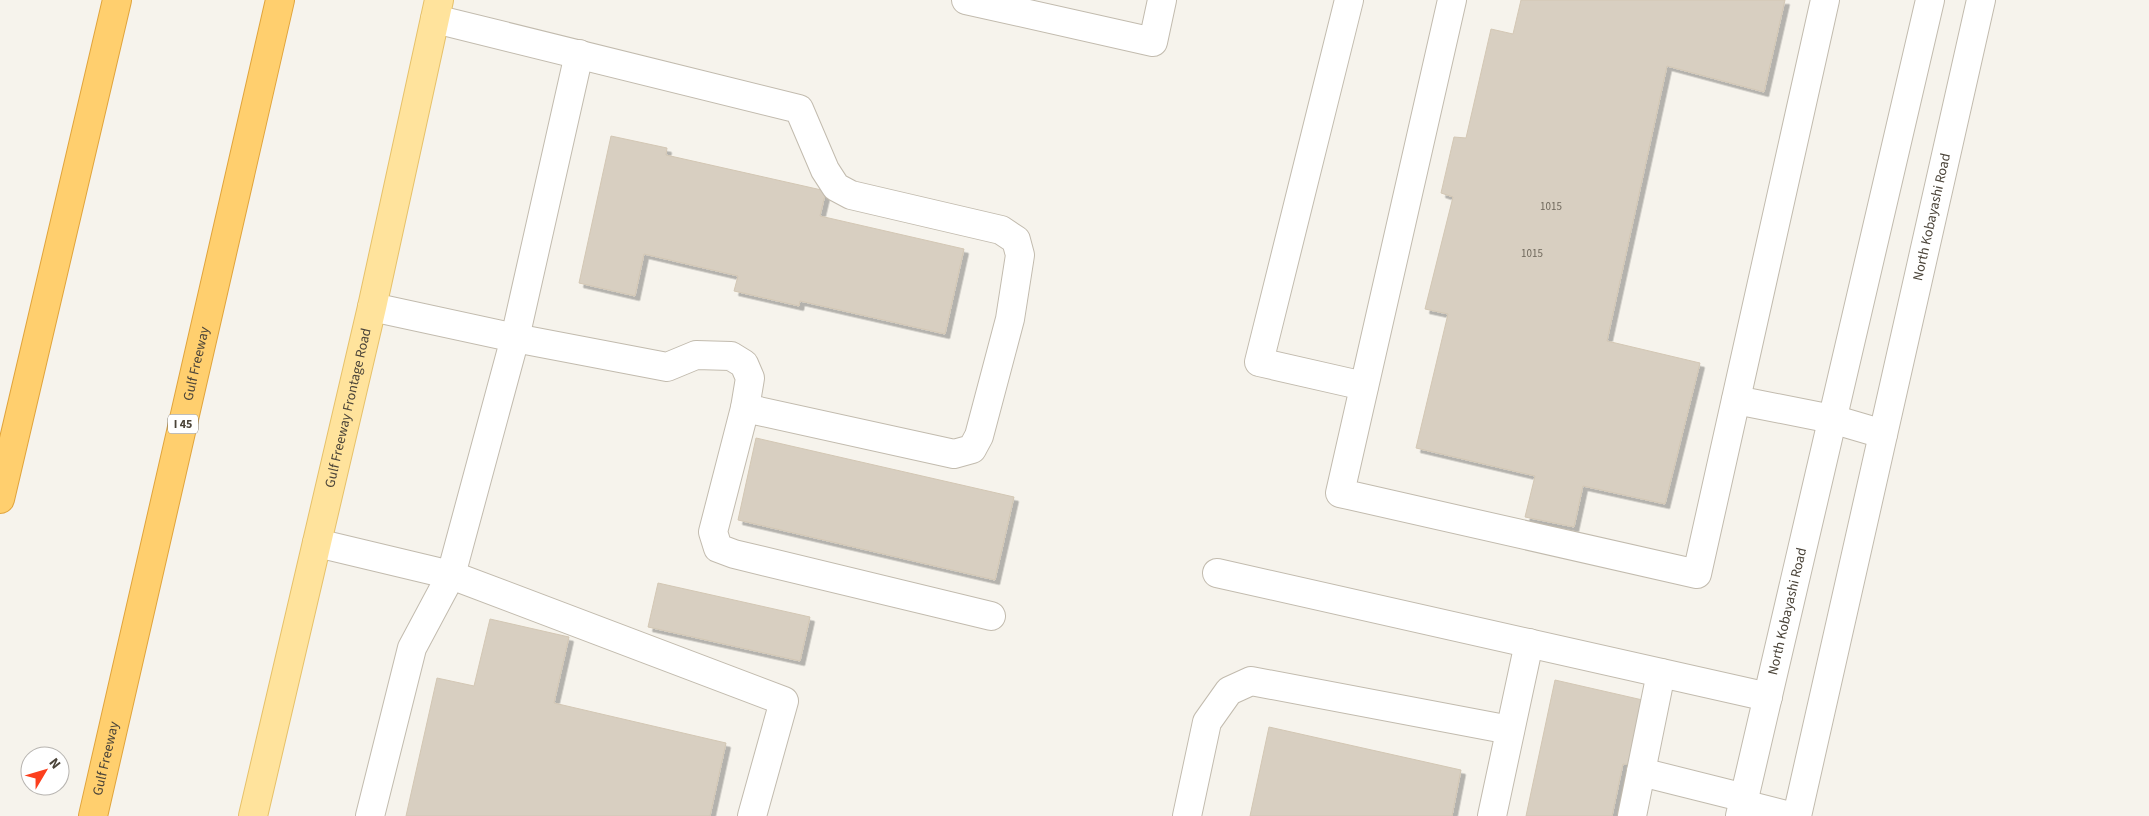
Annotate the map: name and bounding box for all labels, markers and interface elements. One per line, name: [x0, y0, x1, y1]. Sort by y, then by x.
street label: North Kobayashi Road: [1908, 151, 1956, 283]
house number: 1015: [1540, 199, 1562, 214]
house number: 1015: [1521, 246, 1543, 261]
street label: Gulf Freeway: [178, 324, 215, 403]
street label: Gulf Freeway Frontage Road: [320, 326, 377, 490]
road number: I 45: [168, 414, 198, 434]
street label: North Kobayashi Road: [1763, 546, 1812, 677]
street label: Gulf Freeway: [88, 719, 124, 798]
north arrow: [20, 746, 70, 796]
text: N: [44, 754, 65, 773]

